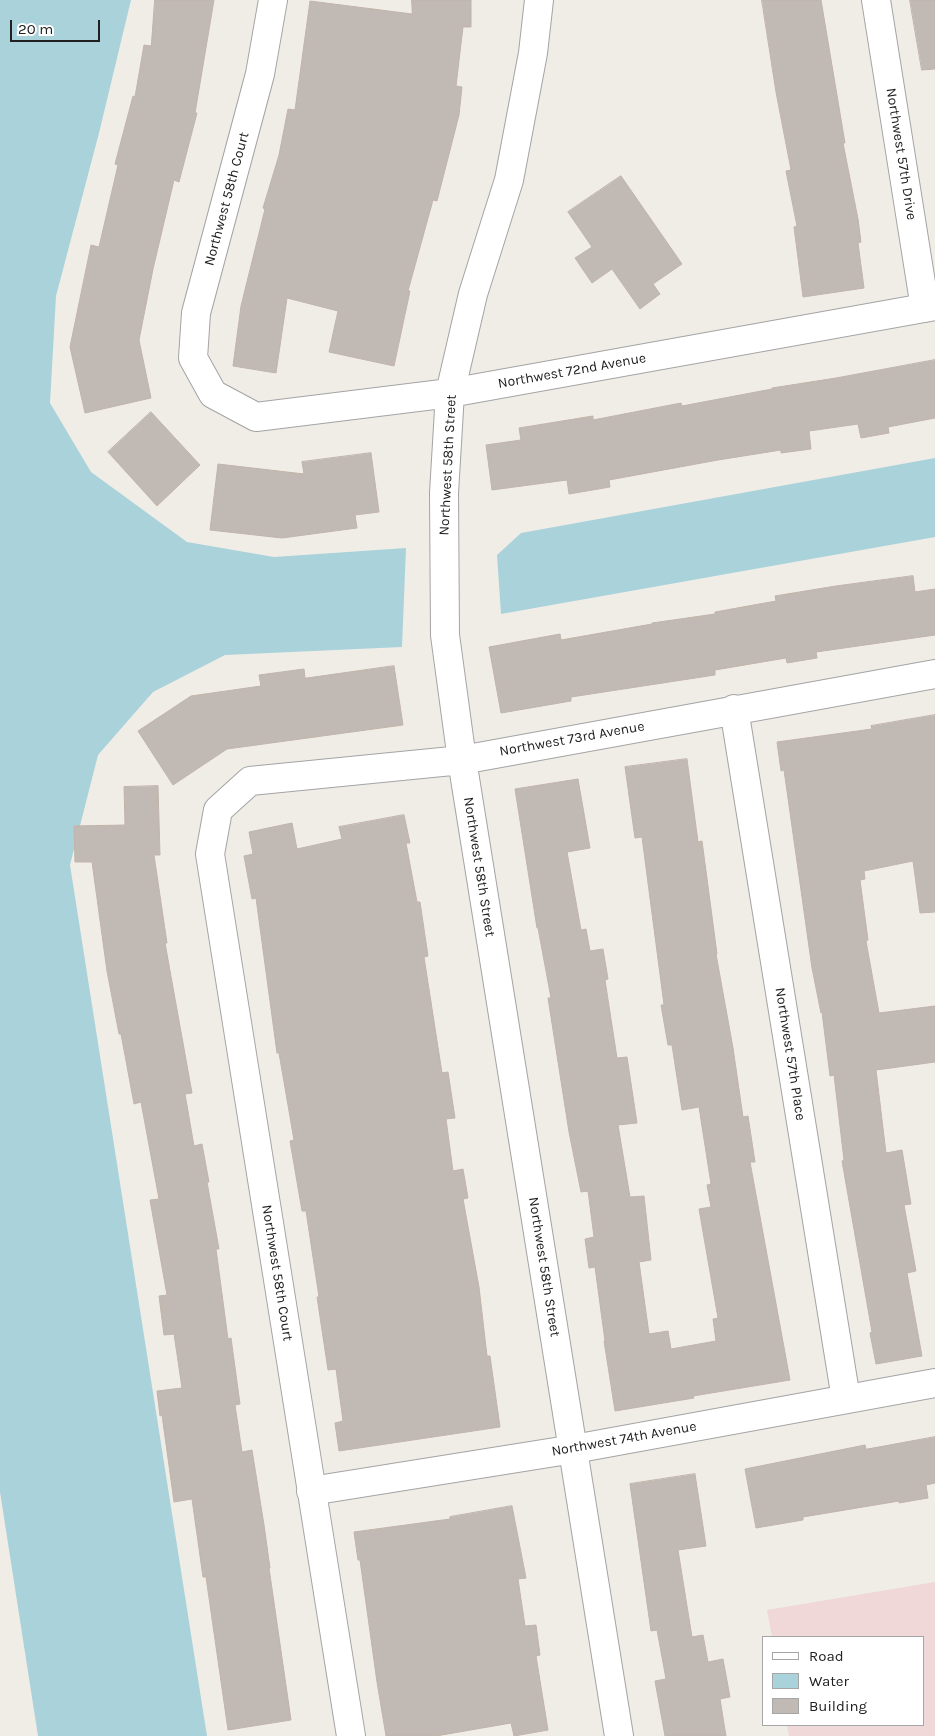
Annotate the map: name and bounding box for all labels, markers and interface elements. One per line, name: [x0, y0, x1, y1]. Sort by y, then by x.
scale bar: [12, 10, 102, 42]
text: 20 m: [18, 20, 53, 38]
street label: Northwest 57th Drive: [882, 87, 920, 221]
street label: Northwest 58th Court: [201, 130, 253, 268]
street label: Northwest 72nd Avenue: [497, 350, 647, 392]
street label: Northwest 58th Street: [436, 394, 460, 536]
street label: Northwest 73rd Avenue: [498, 718, 646, 760]
street label: Northwest 58th Street: [460, 796, 498, 938]
street label: Northwest 57th Place: [771, 986, 809, 1122]
street label: Northwest 58th Street: [525, 1196, 563, 1338]
street label: Northwest 58th Court: [258, 1204, 296, 1342]
street label: Northwest 74th Avenue: [550, 1418, 698, 1460]
legend: [762, 1636, 925, 1726]
text: Road: [809, 1647, 844, 1665]
text: Water: [809, 1672, 849, 1690]
text: Building: [809, 1697, 867, 1715]

